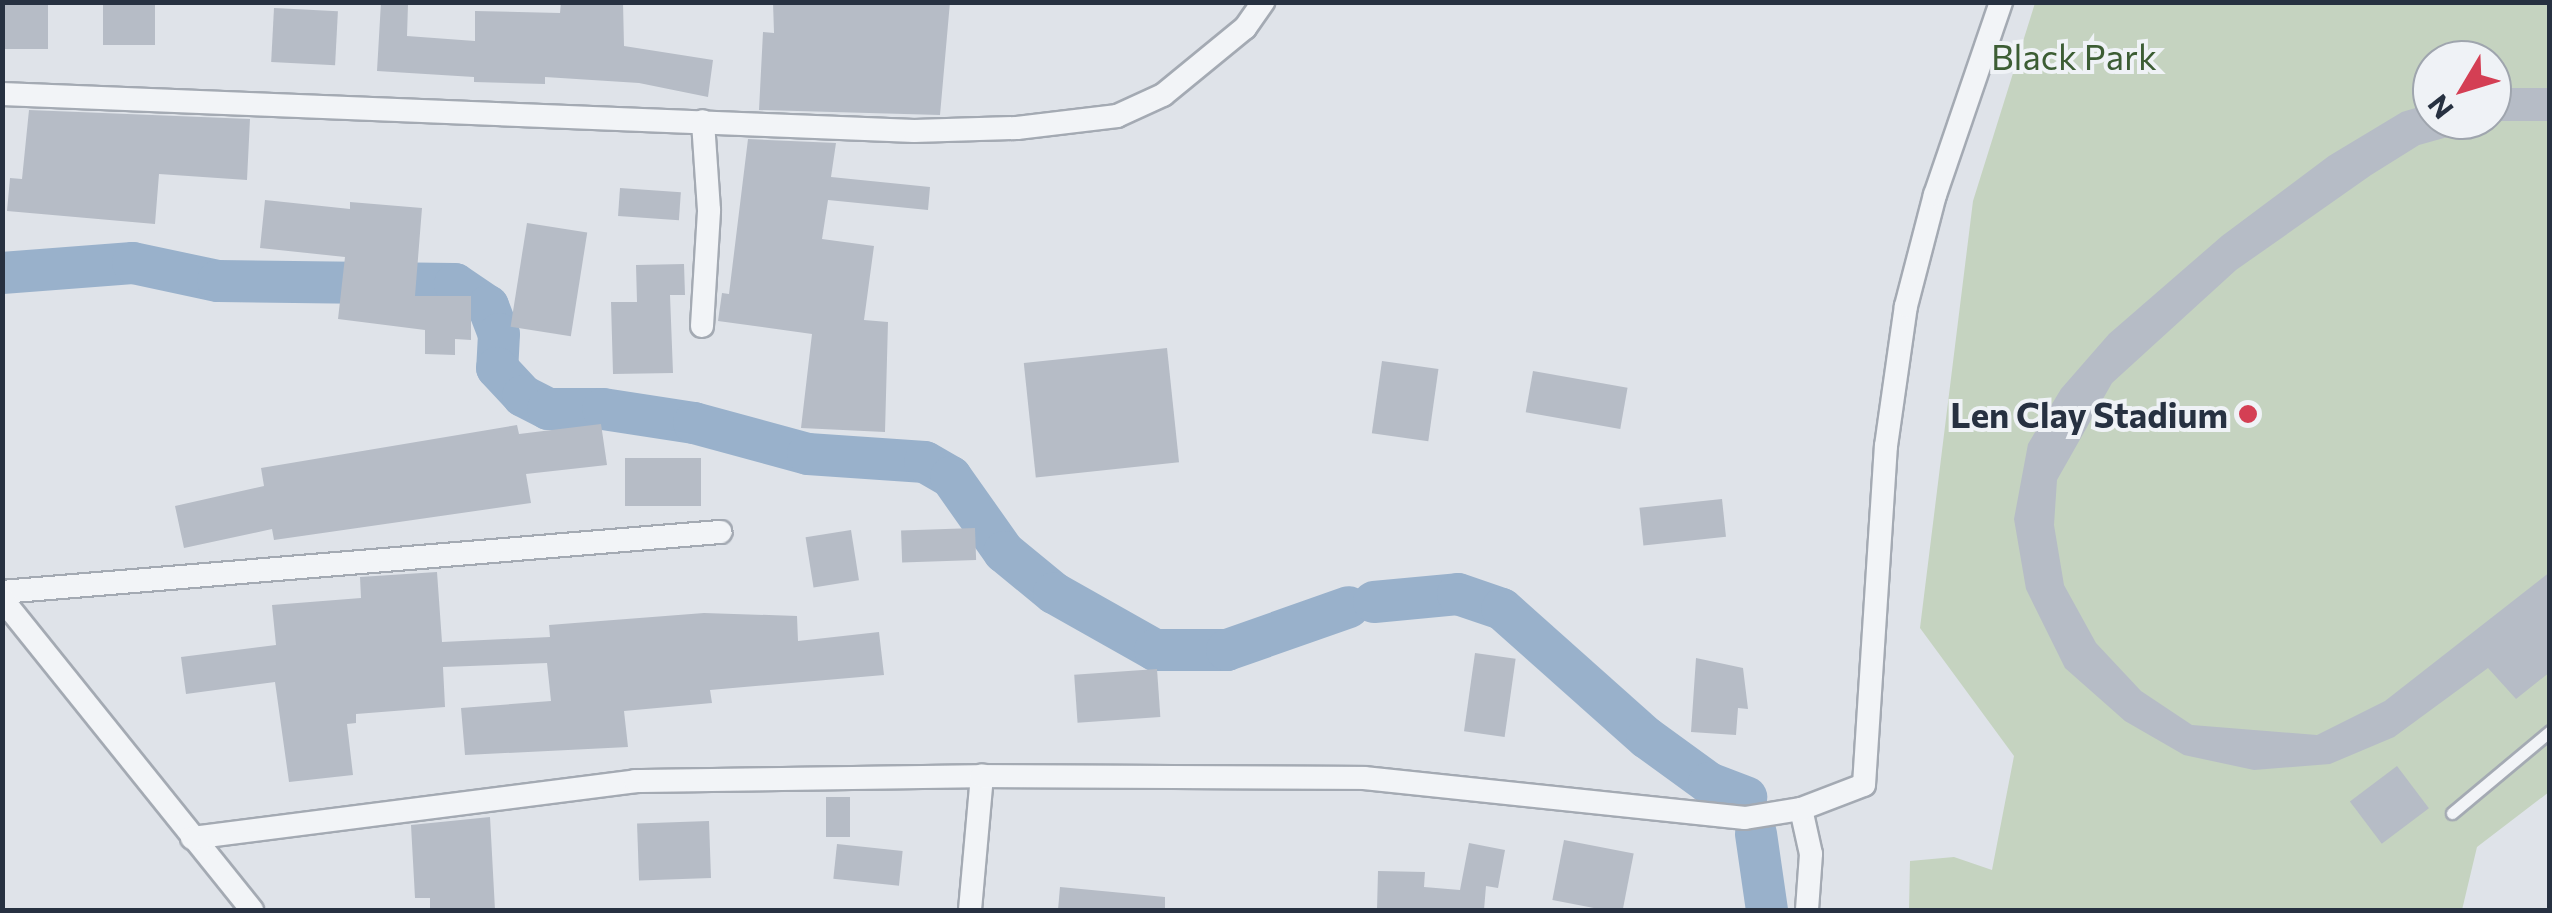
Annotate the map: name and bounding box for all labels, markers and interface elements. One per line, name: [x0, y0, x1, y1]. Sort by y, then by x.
park label: Black Park: [1991, 35, 2157, 77]
north arrow: [2412, 40, 2512, 140]
text: N: [2420, 88, 2460, 126]
place label: Len Clay Stadium: [1950, 393, 2228, 435]
marker: Len Clay Stadium: [2237, 403, 2259, 425]

